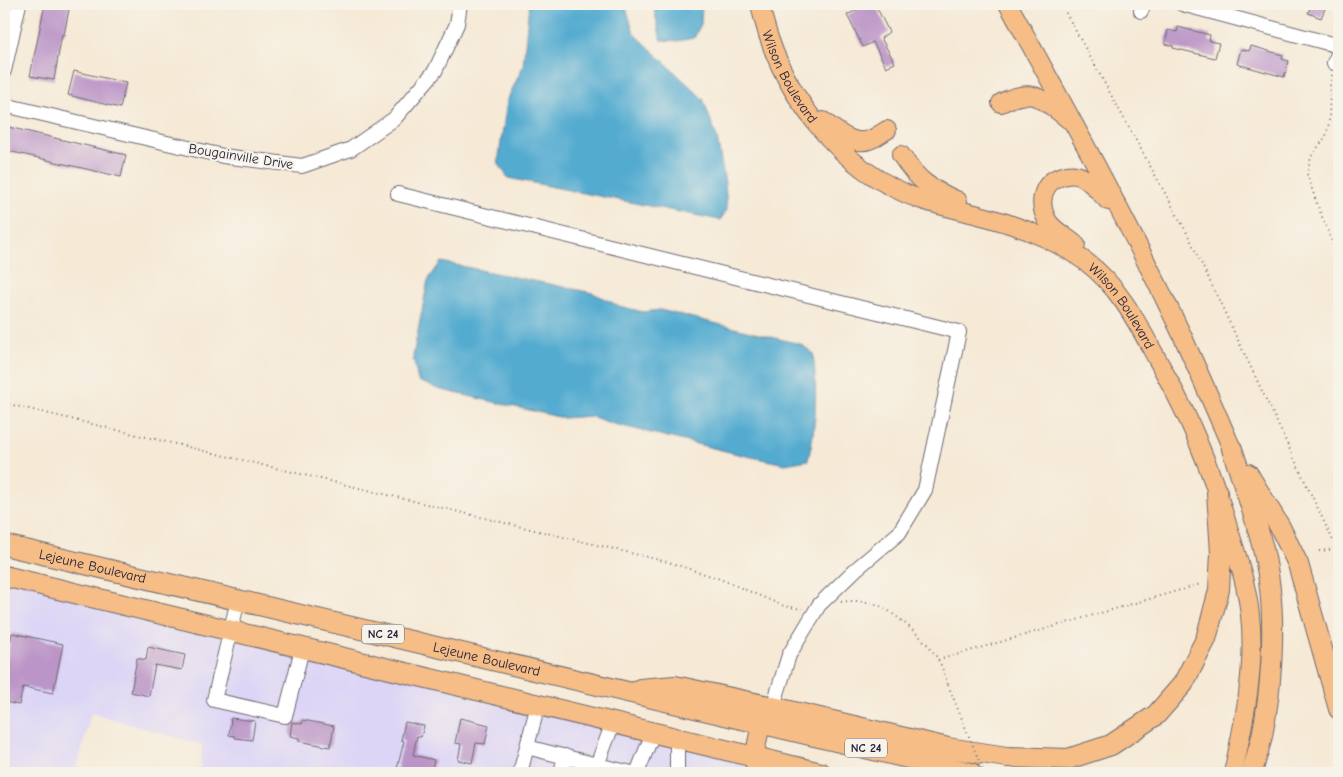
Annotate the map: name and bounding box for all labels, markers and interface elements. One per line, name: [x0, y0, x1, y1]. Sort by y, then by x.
street label: Wilson Boulevard: [758, 28, 821, 127]
street label: Bougainville Drive: [187, 140, 294, 173]
street label: Wilson Boulevard: [1085, 259, 1158, 352]
street label: Lejeune Boulevard: [37, 546, 148, 587]
road number: NC 24: [362, 624, 404, 644]
street label: Lejeune Boulevard: [431, 638, 542, 680]
road number: NC 24: [845, 738, 887, 758]

